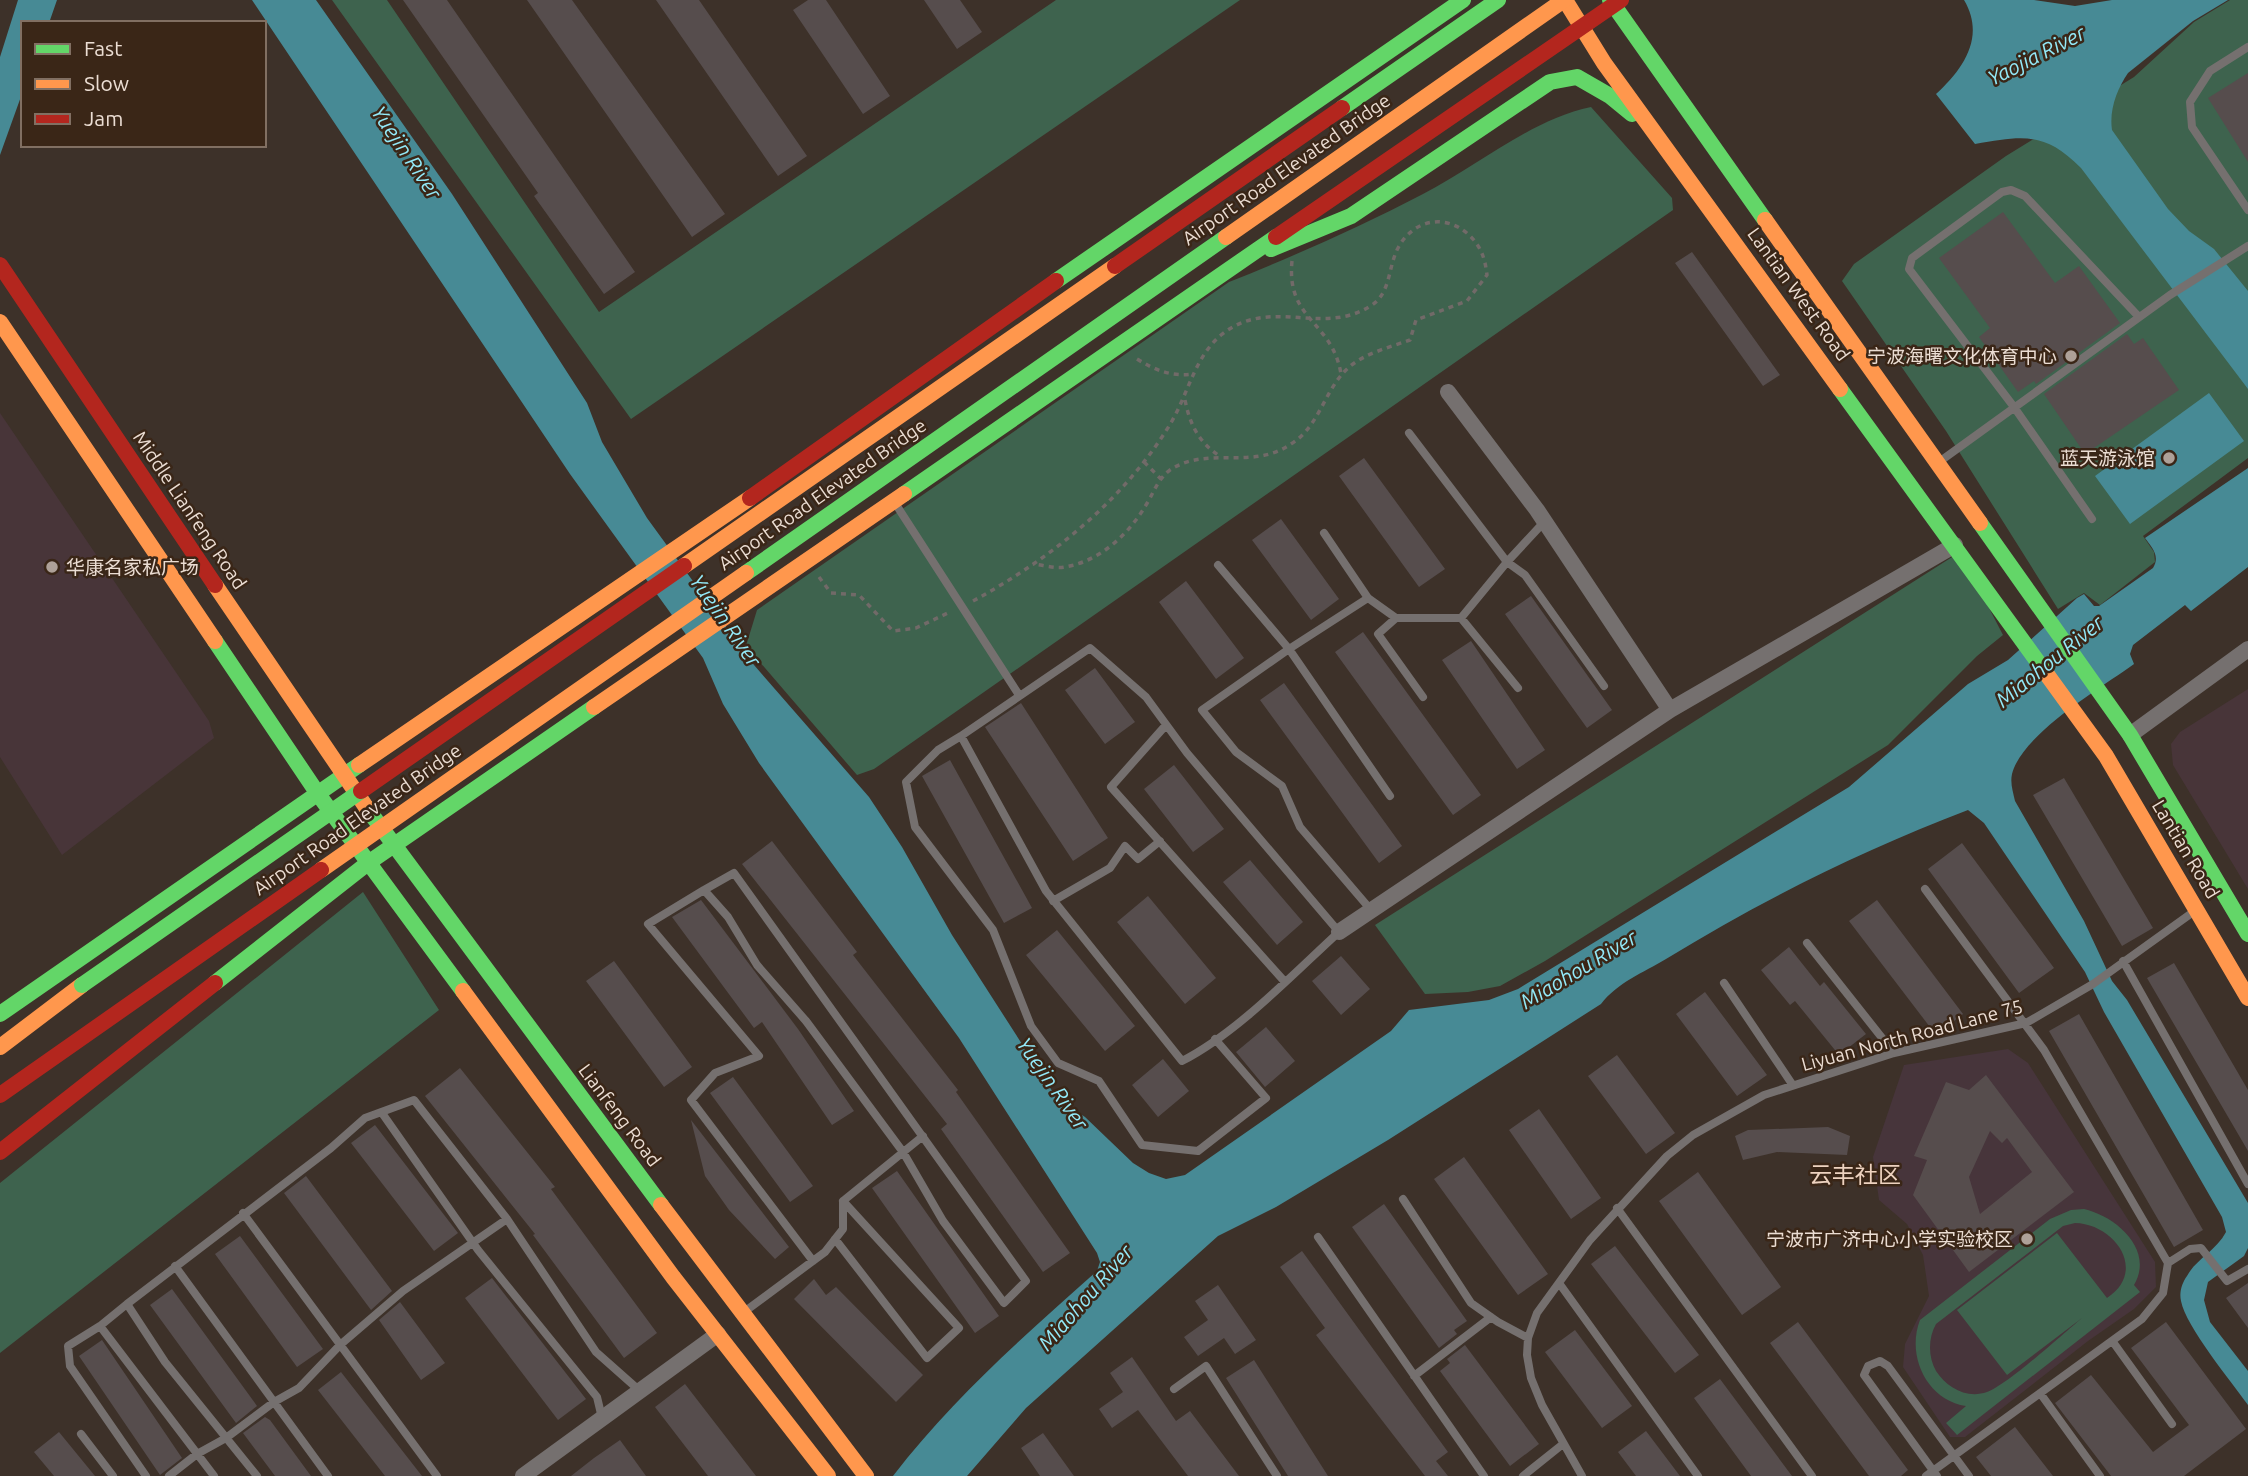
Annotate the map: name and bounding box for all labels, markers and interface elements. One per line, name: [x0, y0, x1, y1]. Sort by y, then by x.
water label: Yaojia River: [1983, 20, 2090, 90]
legend: [21, 21, 266, 147]
text: Fast: [84, 36, 122, 60]
text: Slow: [84, 71, 129, 95]
street label: Airport Road Elevated Bridge: [1178, 89, 1394, 249]
water label: Yuejin River: [367, 101, 447, 204]
text: Jam: [84, 106, 123, 130]
street label: Lantian West Road: [1743, 223, 1855, 365]
place label: 宁波海曙文化体育中心: [1867, 345, 2057, 367]
marker: 宁波海曙文化体育中心: [2063, 348, 2079, 364]
street label: Airport Road Elevated Bridge: [714, 414, 930, 574]
street label: Middle Lianfeng Road: [129, 427, 251, 593]
place label: 蓝天游泳馆: [2060, 447, 2155, 469]
marker: 蓝天游泳馆: [2161, 450, 2177, 466]
place label: 华康名家私广场: [66, 556, 199, 578]
marker: 华康名家私广场: [44, 559, 60, 575]
water label: Yuejin River: [685, 569, 767, 672]
water label: Miaohou River: [1990, 610, 2108, 712]
street label: Airport Road Elevated Bridge: [249, 739, 465, 899]
street label: Lantian Road: [2148, 796, 2224, 902]
water label: Miaohou River: [1515, 924, 1641, 1013]
street label: Liyuan North Road Lane 75: [1799, 995, 2025, 1075]
water label: Yuejin River: [1012, 1032, 1094, 1135]
street label: Lianfeng Road: [574, 1059, 666, 1171]
district label: 云丰社区: [1809, 1162, 1901, 1187]
place label: 宁波市广济中心小学实验校区: [1766, 1228, 2013, 1250]
marker: 宁波市广济中心小学实验校区: [2019, 1231, 2035, 1247]
water label: Miaohou River: [1033, 1239, 1138, 1355]

